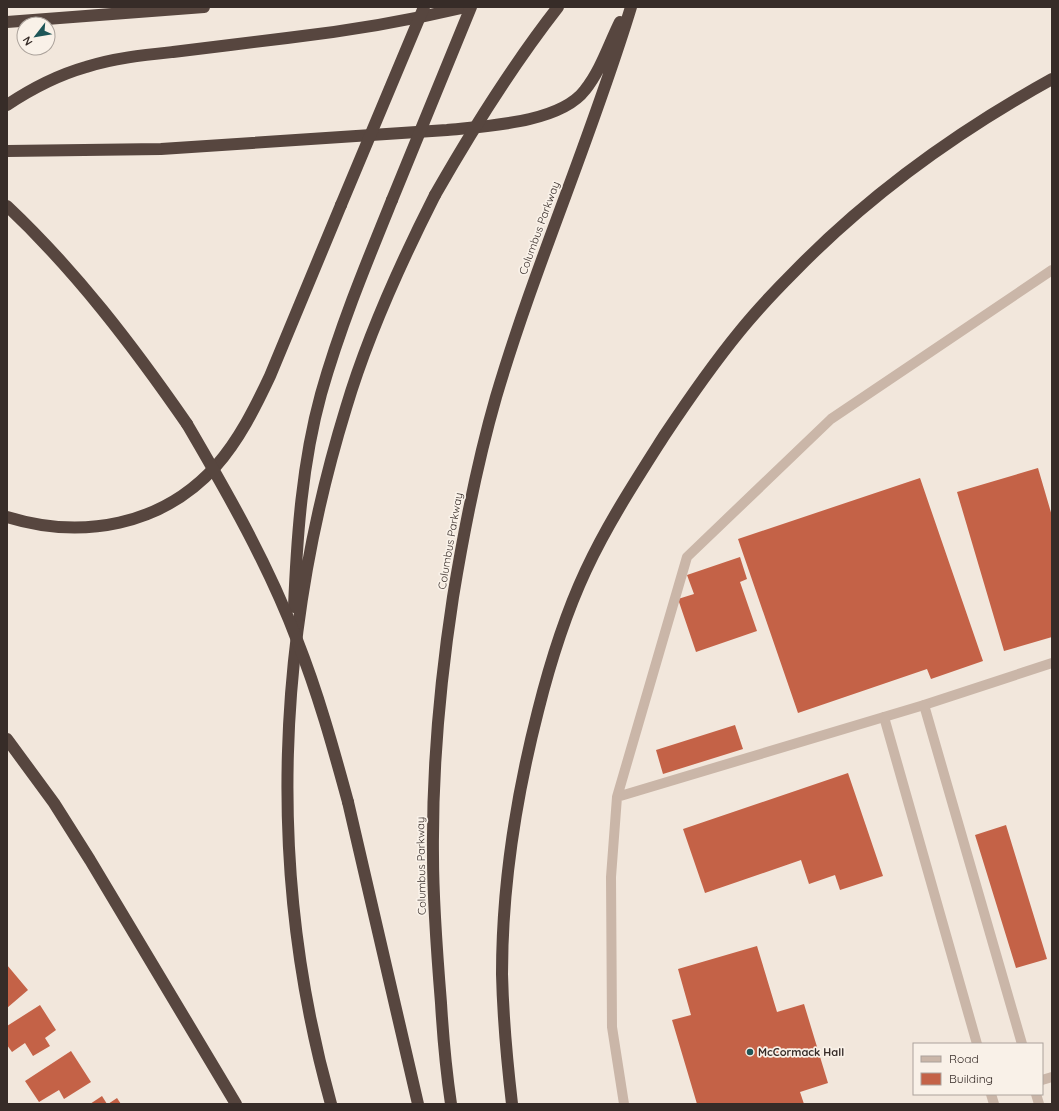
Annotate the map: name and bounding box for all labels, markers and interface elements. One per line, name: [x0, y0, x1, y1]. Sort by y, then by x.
north arrow: [16, 16, 56, 56]
text: N: [19, 34, 36, 48]
street label: Columbus Parkway: [516, 179, 562, 277]
street label: Columbus Parkway: [435, 491, 465, 591]
street label: Columbus Parkway: [413, 817, 429, 915]
legend: [913, 1043, 1043, 1095]
place label: McCormack Hall: [758, 1045, 844, 1059]
marker: McCormack Hall: [745, 1047, 755, 1057]
text: Road: [949, 1051, 979, 1066]
text: Building: [949, 1071, 993, 1086]

